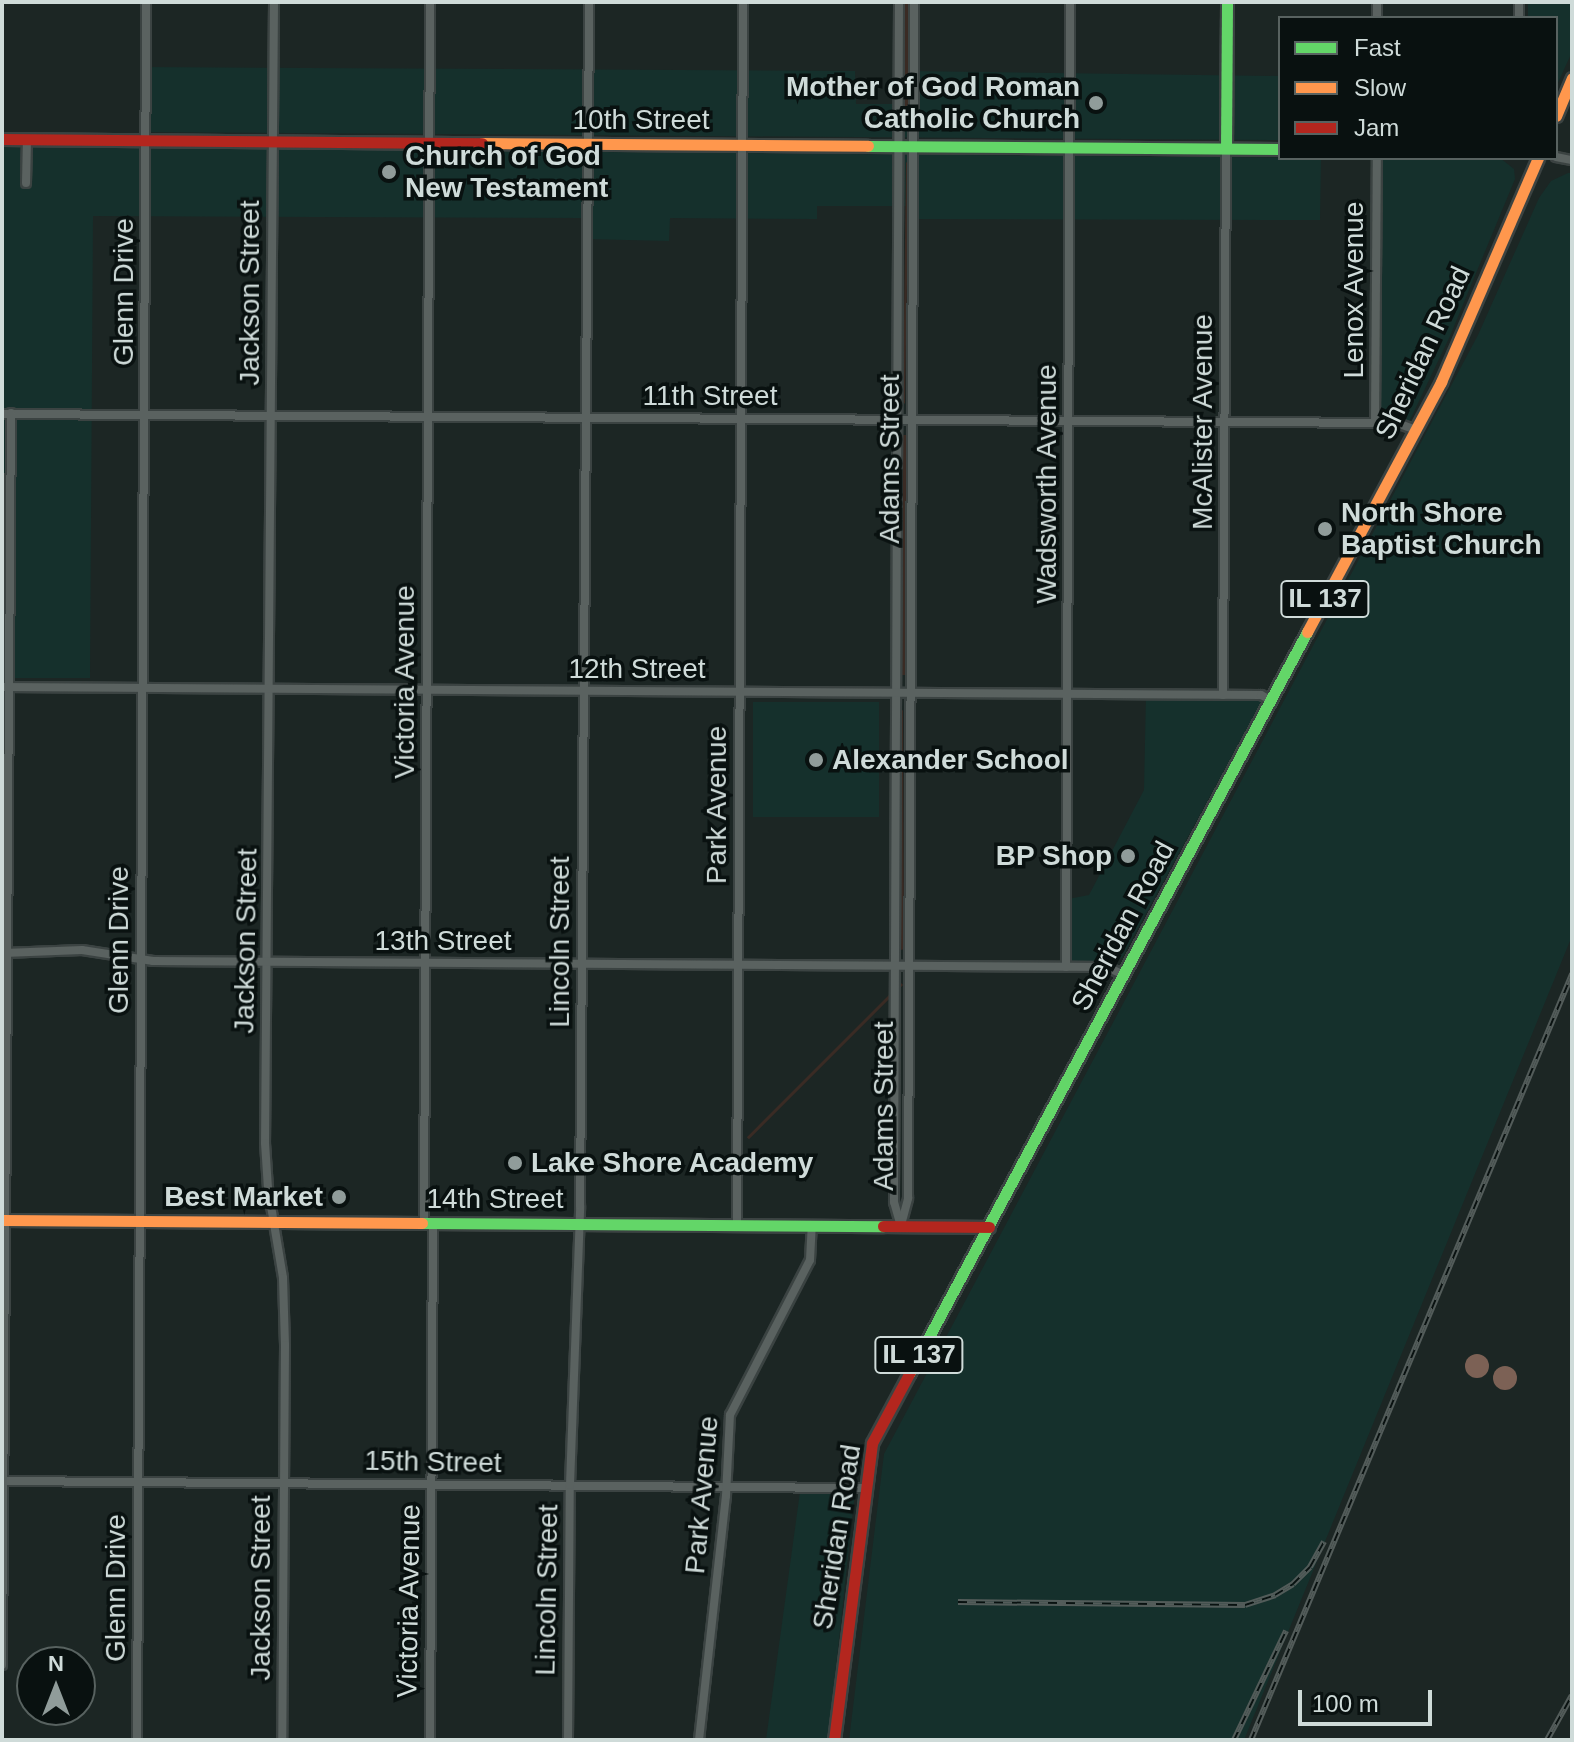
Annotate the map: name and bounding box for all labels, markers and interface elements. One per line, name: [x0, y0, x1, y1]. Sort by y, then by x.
legend: [1278, 16, 1558, 160]
text: Fast: [1354, 34, 1401, 61]
place label: Mother of God Roman Catholic Church: [786, 70, 1080, 136]
text: Slow: [1354, 74, 1406, 101]
marker: Mother of God Roman Catholic Church: [1087, 94, 1105, 112]
street label: 10th Street: [573, 103, 709, 137]
text: Jam: [1354, 114, 1399, 141]
place label: Church of God New Testament: [405, 139, 608, 205]
marker: Church of God New Testament: [380, 163, 398, 181]
street label: Jackson Street: [233, 200, 267, 386]
street label: Lenox Avenue: [1337, 201, 1371, 379]
street label: Glenn Drive: [107, 218, 141, 366]
street label: Sheridan Road: [1368, 261, 1478, 445]
street label: McAlister Avenue: [1186, 313, 1220, 531]
street label: Wadsworth Avenue: [1030, 363, 1064, 605]
street label: Adams Street: [873, 374, 907, 544]
street label: 11th Street: [643, 379, 777, 413]
place label: North Shore Baptist Church: [1341, 496, 1542, 562]
marker: North Shore Baptist Church: [1316, 520, 1334, 538]
road number: IL 137: [1279, 577, 1371, 621]
street label: Victoria Avenue: [388, 584, 422, 780]
street label: 12th Street: [569, 652, 705, 686]
street label: Park Avenue: [700, 725, 734, 885]
place label: Alexander School: [832, 743, 1069, 777]
marker: Alexander School: [807, 751, 825, 769]
street label: Sheridan Road: [1064, 836, 1182, 1016]
place label: BP Shop: [995, 839, 1112, 873]
marker: BP Shop: [1119, 847, 1137, 865]
street label: Jackson Street: [228, 848, 264, 1034]
street label: Lincoln Street: [543, 856, 577, 1028]
street label: Glenn Drive: [102, 866, 136, 1014]
street label: 13th Street: [375, 924, 511, 958]
street label: Adams Street: [867, 1021, 901, 1191]
place label: Lake Shore Academy: [531, 1146, 814, 1180]
marker: Lake Shore Academy: [506, 1154, 524, 1172]
place label: Best Market: [164, 1180, 323, 1214]
street label: 14th Street: [427, 1182, 563, 1216]
marker: Best Market: [330, 1188, 348, 1206]
road number: IL 137: [873, 1333, 965, 1377]
street label: Park Avenue: [678, 1414, 726, 1576]
street label: Sheridan Road: [806, 1442, 868, 1632]
street label: 15th Street: [364, 1444, 502, 1480]
street label: Jackson Street: [244, 1495, 278, 1681]
street label: Victoria Avenue: [391, 1503, 427, 1699]
street label: Lincoln Street: [529, 1504, 565, 1676]
street label: Glenn Drive: [99, 1514, 133, 1662]
north arrow: [16, 1646, 96, 1726]
text: N: [48, 1651, 64, 1676]
scale bar: [1302, 1674, 1436, 1724]
text: 100 m: [1312, 1690, 1379, 1717]

